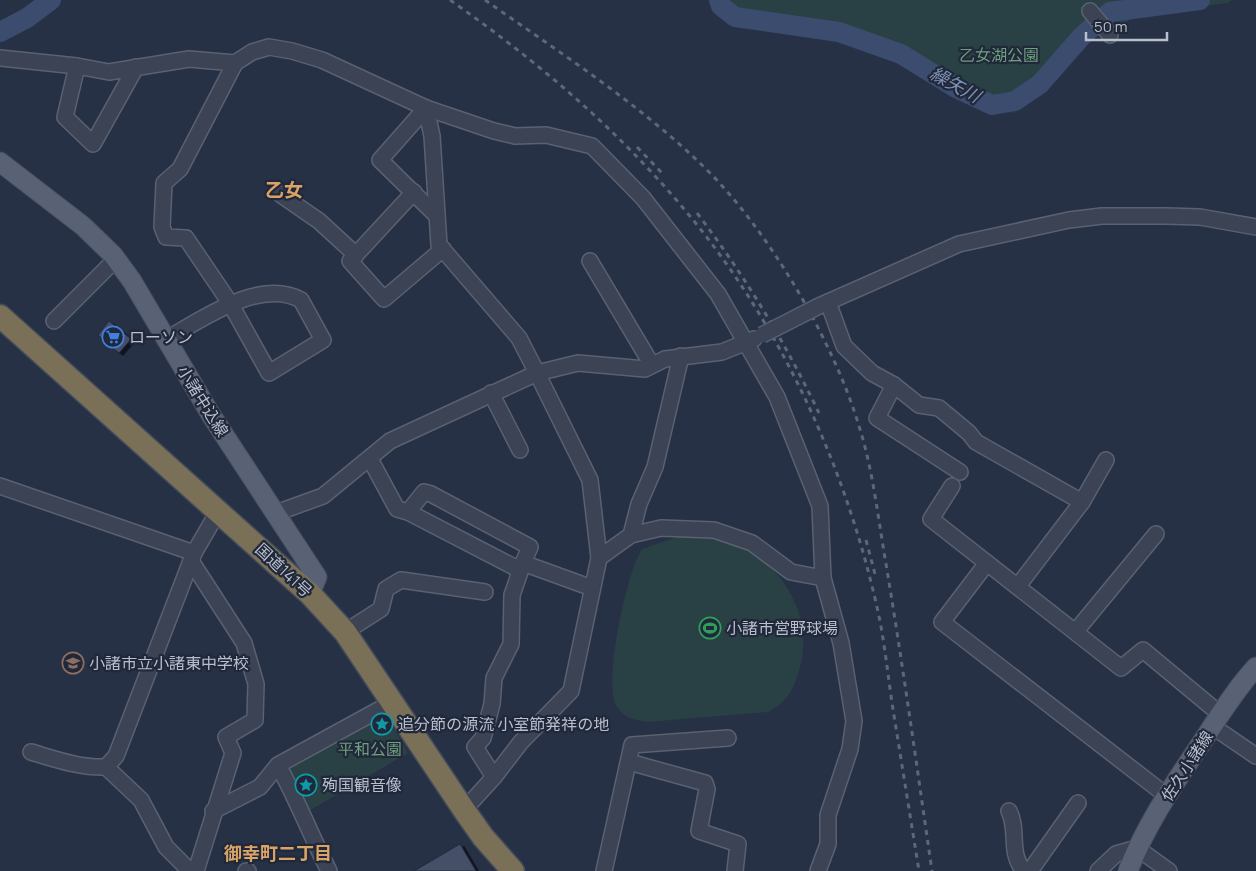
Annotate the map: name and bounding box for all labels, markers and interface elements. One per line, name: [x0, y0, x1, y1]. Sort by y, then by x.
scale bar: [1086, 10, 1167, 42]
text: 50 m: [1094, 16, 1128, 37]
park label: 乙女湖公園: [959, 44, 1039, 66]
water label: 繰矢川: [926, 61, 987, 109]
district label: 乙女: [265, 177, 303, 203]
supermarket icon: ローソン: [101, 325, 125, 349]
place label: ローソン: [129, 326, 193, 348]
street label: 小諸中込線: [172, 361, 234, 441]
street label: 国道141号: [251, 538, 317, 602]
sports icon: 小諸市営野球場: [698, 616, 722, 640]
place label: 小諸市営野球場: [726, 617, 838, 639]
school or university icon: 小諸市立小諸東中学校: [61, 651, 85, 675]
place label: 小諸市立小諸東中学校: [89, 652, 249, 674]
place icon: 追分節の源流 小室節発祥の地: [370, 712, 394, 736]
place label: 追分節の源流 小室節発祥の地: [398, 713, 609, 735]
street label: 佐久小諸線: [1156, 726, 1218, 806]
park label: 平和公園: [338, 738, 402, 760]
place icon: 殉国観音像: [294, 773, 318, 797]
place label: 殉国観音像: [322, 774, 402, 796]
district label: 御幸町二丁目: [223, 841, 332, 865]

